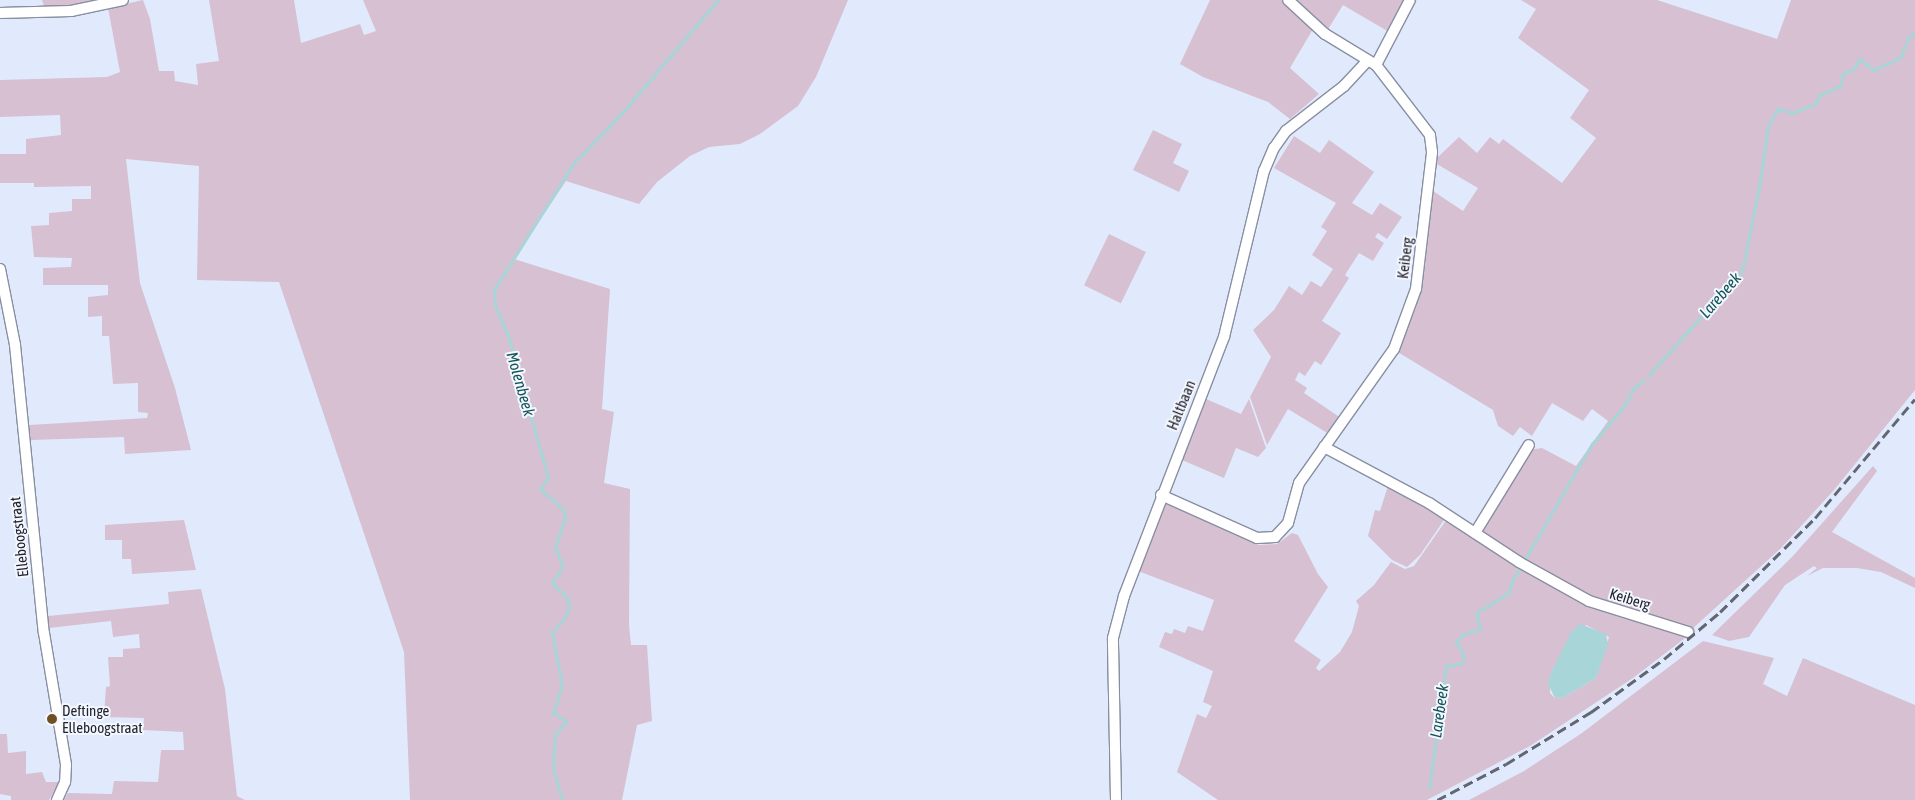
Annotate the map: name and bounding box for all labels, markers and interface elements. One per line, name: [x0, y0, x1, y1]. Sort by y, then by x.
street label: Keiberg: [1394, 236, 1416, 280]
water label: Larebeek: [1695, 268, 1745, 322]
water label: Molenbeek: [503, 350, 539, 418]
street label: Haltbaan: [1163, 377, 1199, 433]
street label: Elleboogstraat: [6, 496, 32, 578]
street label: Keiberg: [1607, 584, 1653, 614]
water label: Larebeek: [1426, 683, 1452, 739]
place label: Deftinge Elleboogstraat: [62, 701, 143, 736]
marker: Deftinge Elleboogstraat: [46, 713, 58, 725]

